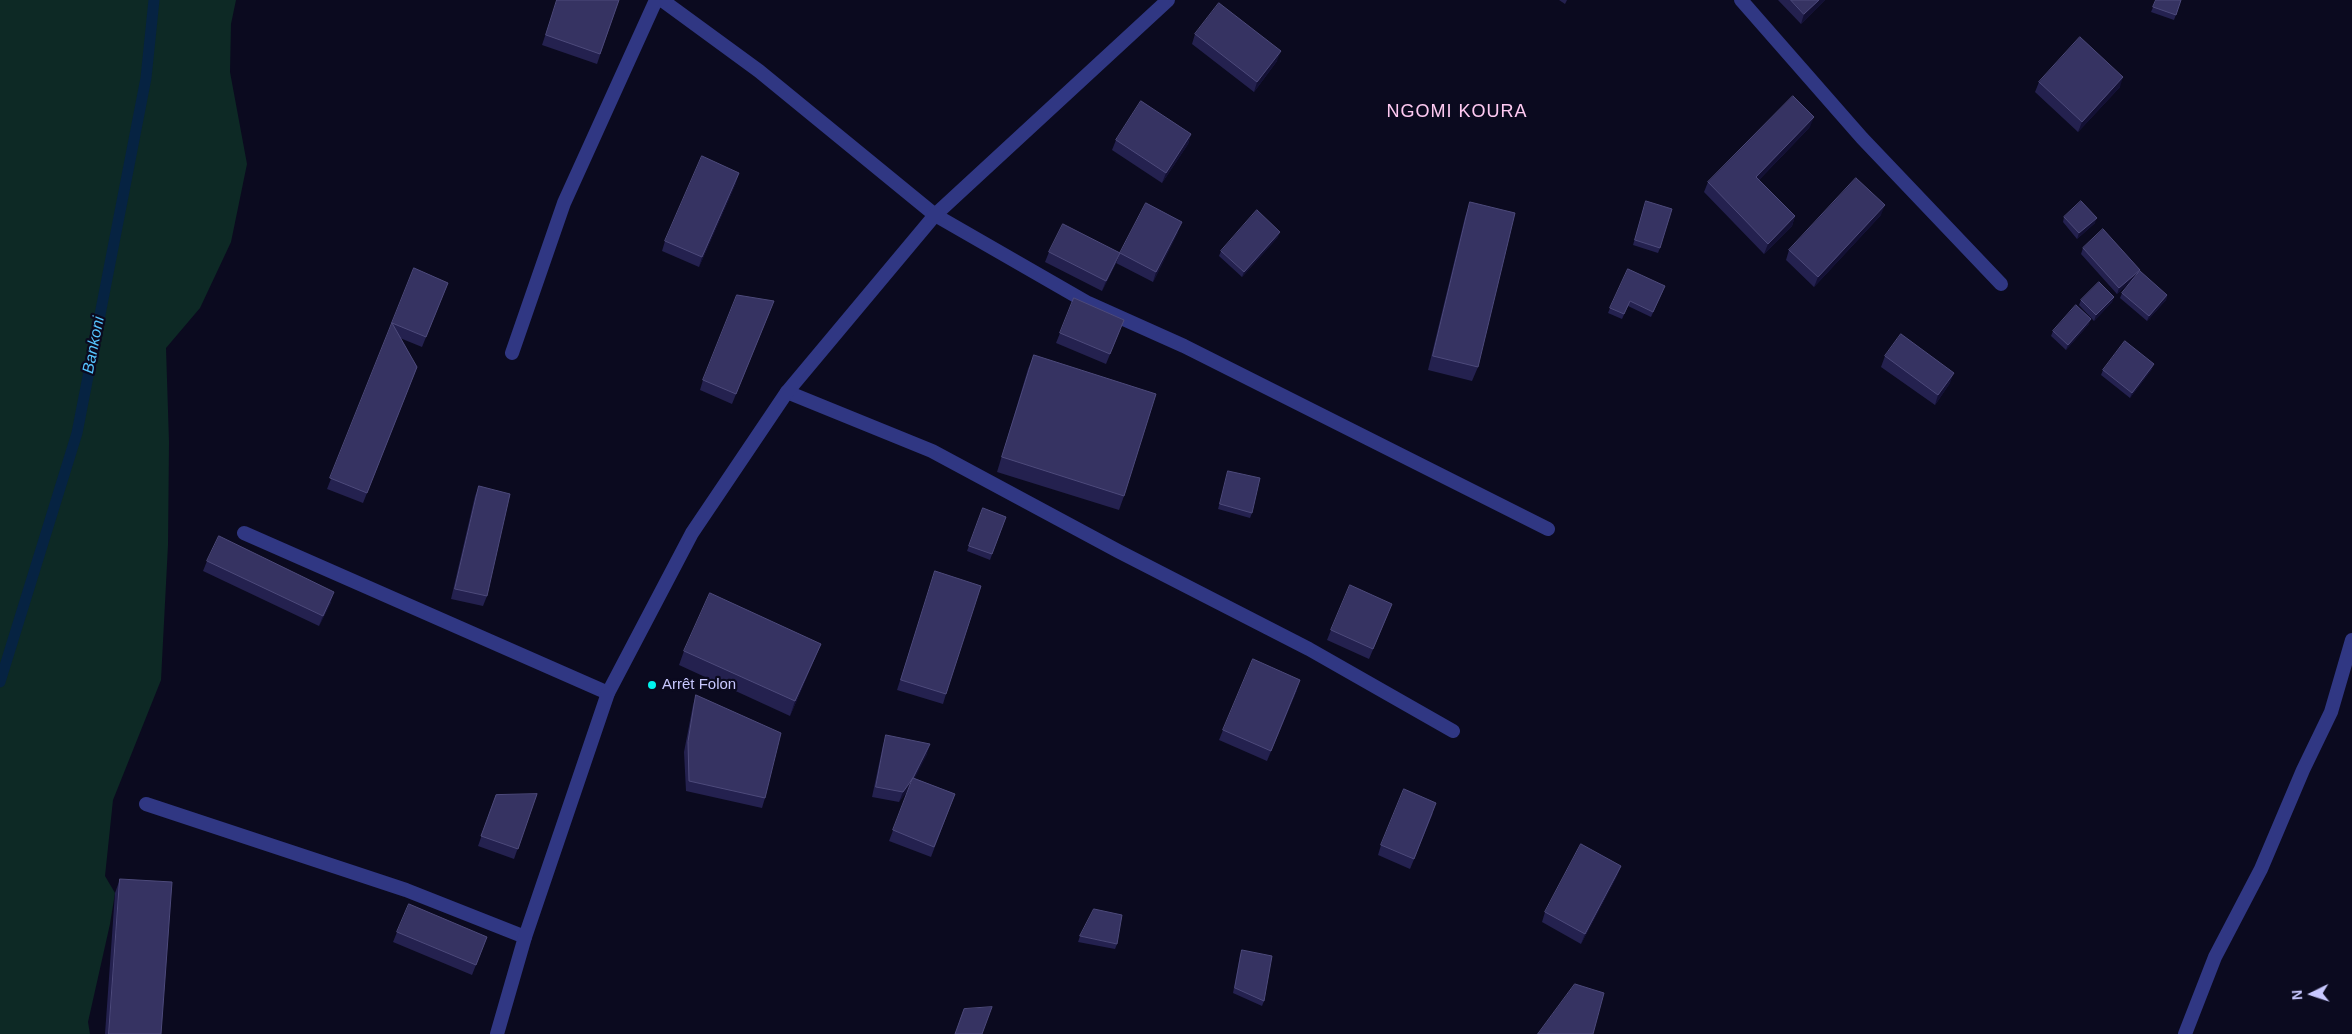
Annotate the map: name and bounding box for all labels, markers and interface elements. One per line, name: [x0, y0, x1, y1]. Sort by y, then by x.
district label: NGOMI KOURA: [1385, 101, 1529, 123]
water label: Bankoni: [79, 315, 109, 375]
place label: Arrêt Folon: [662, 676, 736, 694]
marker: Arrêt Folon: [646, 679, 658, 691]
north arrow: [2287, 969, 2337, 1019]
text: N: [2289, 989, 2305, 1001]

